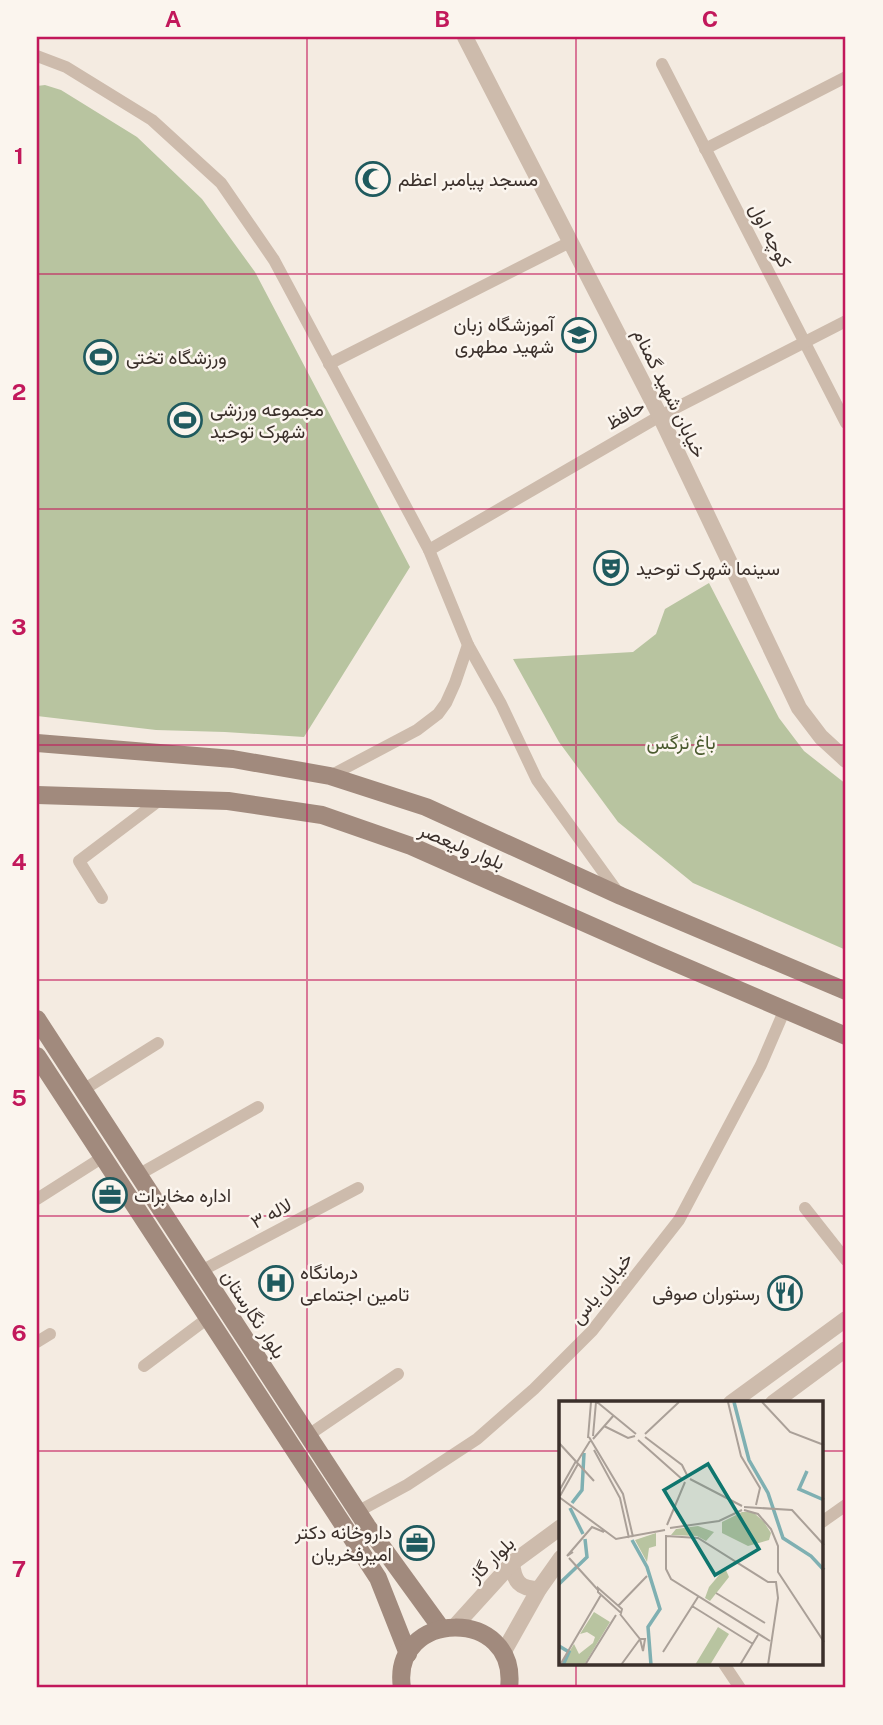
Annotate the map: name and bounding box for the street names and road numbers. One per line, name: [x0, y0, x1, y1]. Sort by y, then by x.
street label: کوچه اول: [743, 199, 796, 272]
street label: خیابان شهید گمنام: [627, 325, 711, 462]
street label: حافظ: [602, 394, 648, 434]
street label: بلوار ولیعصر: [415, 818, 508, 875]
street label: لاله ۳: [247, 1193, 295, 1233]
street label: خیابان یاس: [565, 1248, 637, 1329]
street label: بلوار نگارستان: [216, 1266, 291, 1363]
street label: بلوار گاز: [463, 1532, 519, 1588]

